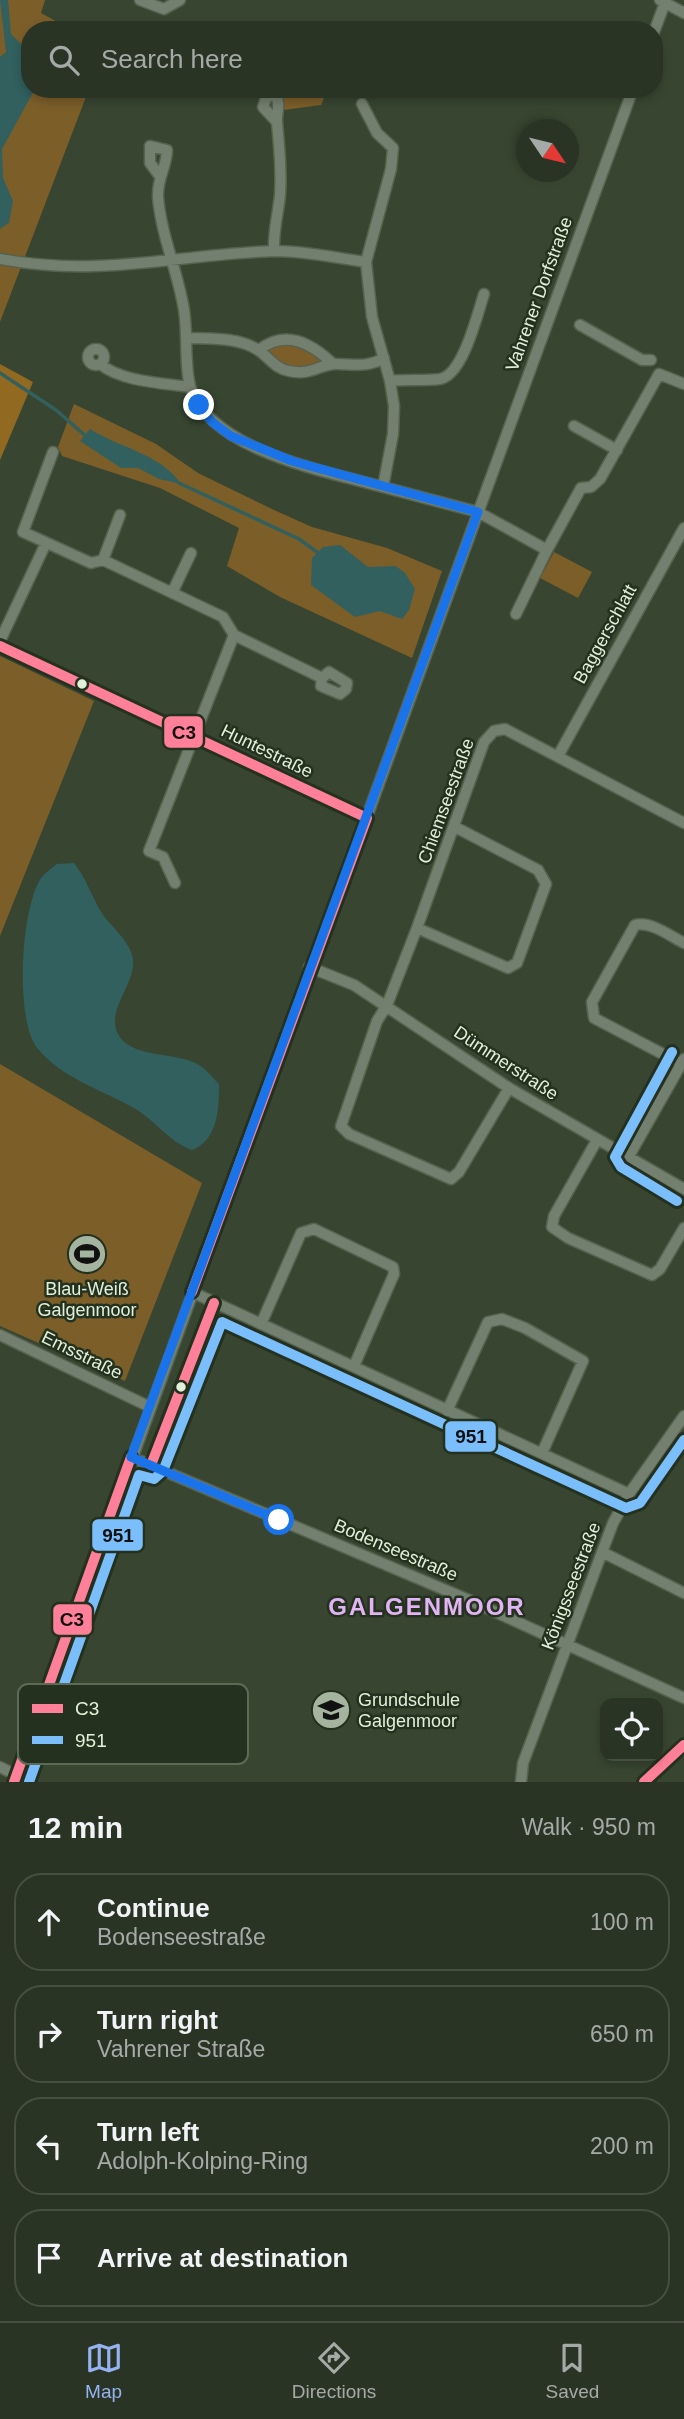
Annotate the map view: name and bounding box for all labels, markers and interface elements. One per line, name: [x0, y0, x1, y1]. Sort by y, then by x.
search box: [21, 21, 663, 98]
icon: search: [45, 41, 83, 79]
text: Search here: [101, 44, 243, 74]
north arrow: [516, 119, 579, 182]
street label: Vahrener Dorfstraße: [502, 214, 576, 374]
route end: [183, 389, 214, 420]
street label: Baggerschlatt: [570, 581, 640, 687]
unlabelled marker: [75, 677, 89, 691]
line badge: C3: [163, 715, 204, 749]
street label: Huntestraße: [218, 720, 316, 782]
text: C3: [172, 722, 196, 743]
street label: Chiemseestraße: [414, 736, 478, 866]
street label: Dümmerstraße: [450, 1022, 562, 1104]
sports icon: Blau-Weiß Galgenmoor: [66, 1233, 108, 1275]
place label: Blau-Weiß Galgenmoor: [37, 1279, 137, 1320]
street label: Emsstraße: [39, 1327, 125, 1383]
unlabelled marker: [174, 1380, 188, 1394]
line badge: 951: [444, 1420, 497, 1453]
text: 951: [455, 1426, 487, 1447]
route start: [263, 1504, 294, 1535]
street label: Bodenseestraße: [331, 1515, 461, 1585]
line badge: 951: [91, 1518, 144, 1552]
street label: Königsseestraße: [537, 1519, 605, 1653]
text: 951: [102, 1525, 134, 1546]
district label: GALGENMOOR: [328, 1593, 526, 1620]
line badge: C3: [52, 1603, 93, 1636]
text: C3: [60, 1609, 84, 1630]
legend: [18, 1684, 248, 1764]
school or university icon: Grundschule Galgenmoor: [310, 1689, 352, 1731]
place label: Grundschule Galgenmoor: [358, 1690, 460, 1731]
text: C3: [75, 1698, 99, 1719]
map controls: [600, 1698, 663, 1761]
button: locate: [600, 1698, 663, 1761]
text: 951: [75, 1730, 107, 1751]
text: 12 min: [28, 1811, 123, 1844]
text: Walk · 950 m: [521, 1814, 656, 1840]
text: Continue: [97, 1893, 210, 1923]
icon: ahead: [30, 1903, 68, 1941]
text: 100 m: [590, 1909, 654, 1935]
text: Bodenseestraße: [97, 1924, 266, 1950]
text: Turn right: [97, 2005, 218, 2035]
icon: right: [30, 2015, 68, 2053]
text: 650 m: [590, 2021, 654, 2047]
text: Vahrener Straße: [97, 2036, 265, 2062]
text: Turn left: [97, 2117, 199, 2147]
icon: left: [30, 2127, 68, 2165]
text: 200 m: [590, 2133, 654, 2159]
text: Adolph-Kolping-Ring: [97, 2148, 308, 2174]
icon: arrive: [30, 2239, 68, 2277]
text: Arrive at destination: [97, 2243, 348, 2273]
tab: Map: [85, 2339, 123, 2403]
tab: Directions: [292, 2339, 376, 2403]
tab: Saved: [545, 2339, 599, 2403]

